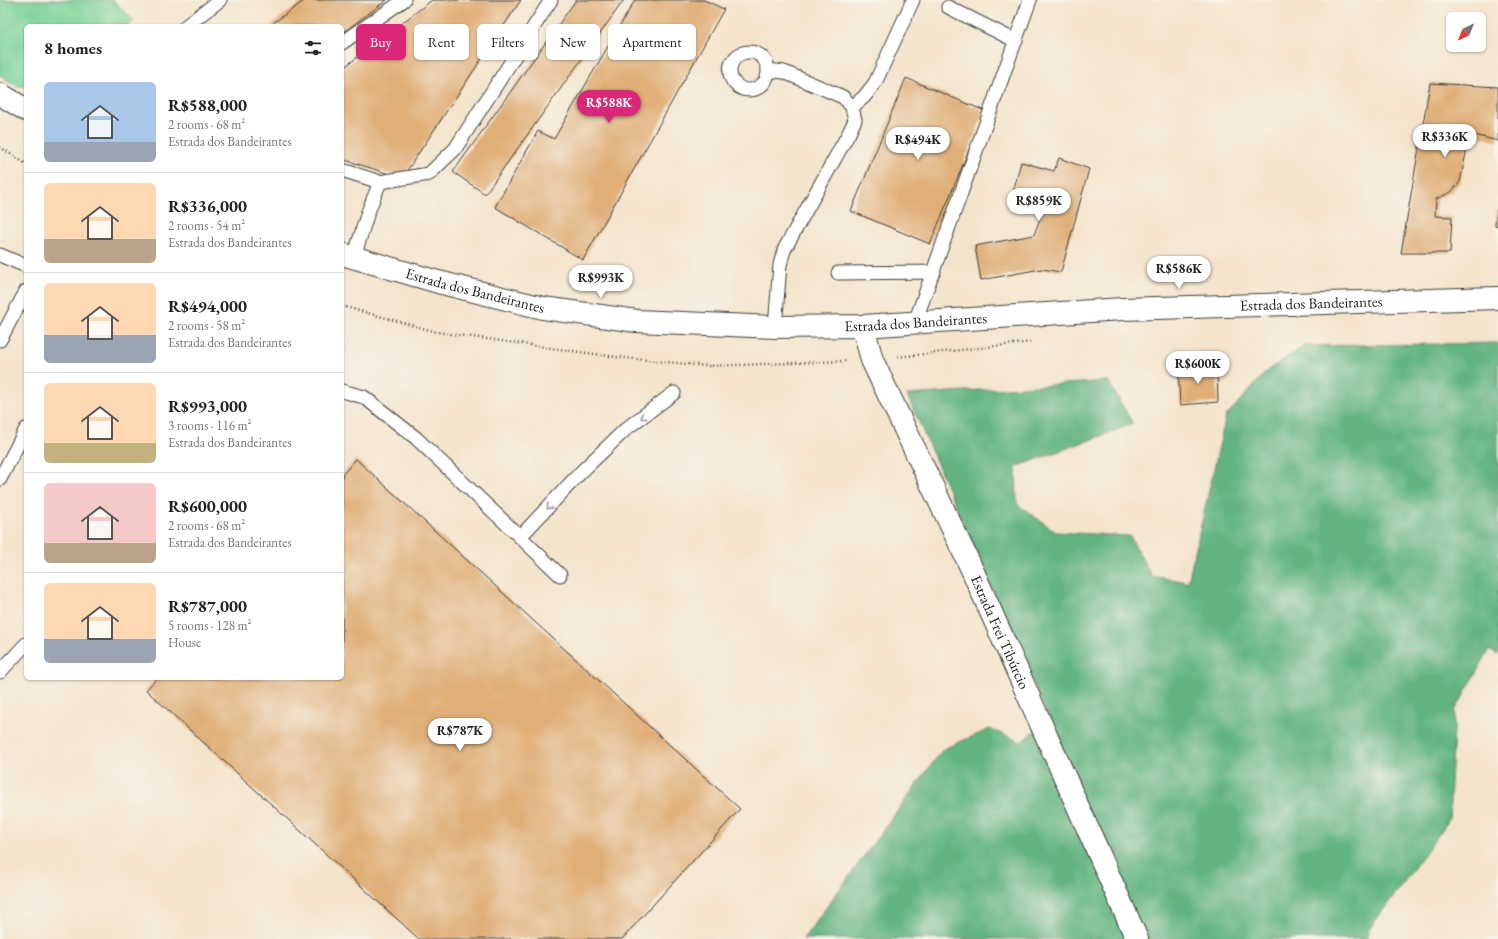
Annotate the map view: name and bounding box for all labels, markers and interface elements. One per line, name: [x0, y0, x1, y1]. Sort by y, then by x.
north arrow: [1446, 12, 1486, 52]
map controls: [1446, 12, 1486, 52]
chip: Buy: [356, 24, 406, 60]
chip: Rent: [414, 24, 469, 60]
chip: Filters: [477, 24, 538, 60]
chip: New: [546, 24, 600, 60]
chip: Apartment: [608, 24, 696, 60]
text: 8 homes: [44, 37, 102, 59]
icon: filters: [302, 37, 324, 59]
pin: R$588K: [576, 90, 642, 124]
text: R$588,000: [168, 94, 247, 116]
text: R$588K: [586, 94, 632, 111]
icon: home: [76, 98, 124, 146]
text: 2 rooms · 68 m²: [168, 116, 245, 133]
pin: R$336K: [1412, 124, 1478, 158]
pin: R$494K: [885, 127, 951, 161]
text: R$336K: [1422, 128, 1468, 145]
text: R$494K: [895, 131, 941, 148]
text: Estrada dos Bandeirantes: [168, 133, 292, 150]
pin: R$859K: [1006, 188, 1072, 222]
text: R$859K: [1016, 192, 1062, 209]
text: R$336,000: [168, 195, 247, 217]
icon: home: [76, 199, 124, 247]
text: 2 rooms · 54 m²: [168, 217, 245, 234]
text: Estrada dos Bandeirantes: [168, 234, 292, 251]
pin: R$586K: [1146, 256, 1212, 290]
text: R$586K: [1156, 260, 1202, 277]
street label: Estrada dos Bandeirantes: [403, 263, 547, 317]
pin: R$993K: [568, 265, 634, 299]
text: R$993K: [578, 269, 624, 286]
street label: Estrada dos Bandeirantes: [1239, 291, 1383, 315]
text: R$494,000: [168, 295, 247, 317]
icon: home: [76, 299, 124, 347]
street label: Estrada dos Bandeirantes: [844, 308, 988, 335]
text: 2 rooms · 58 m²: [168, 317, 245, 334]
text: Estrada dos Bandeirantes: [168, 334, 292, 351]
pin: R$600K: [1165, 351, 1231, 385]
text: R$600K: [1175, 355, 1221, 372]
text: R$993,000: [168, 395, 247, 417]
icon: home: [76, 399, 124, 447]
one-way arrow: [640, 412, 647, 419]
text: 3 rooms · 116 m²: [168, 417, 252, 434]
text: Estrada dos Bandeirantes: [168, 434, 292, 451]
text: R$600,000: [168, 495, 247, 517]
icon: home: [76, 499, 124, 547]
one-way arrow: [547, 502, 554, 509]
text: 2 rooms · 68 m²: [168, 517, 245, 534]
text: Estrada dos Bandeirantes: [168, 534, 292, 551]
street label: Estrada Frei Tibúrcio: [967, 572, 1034, 692]
text: R$787,000: [168, 595, 247, 617]
icon: home: [76, 599, 124, 647]
text: 5 rooms · 128 m²: [168, 617, 252, 634]
text: House: [168, 634, 201, 651]
pin: R$787K: [427, 718, 493, 752]
text: R$787K: [437, 722, 483, 739]

